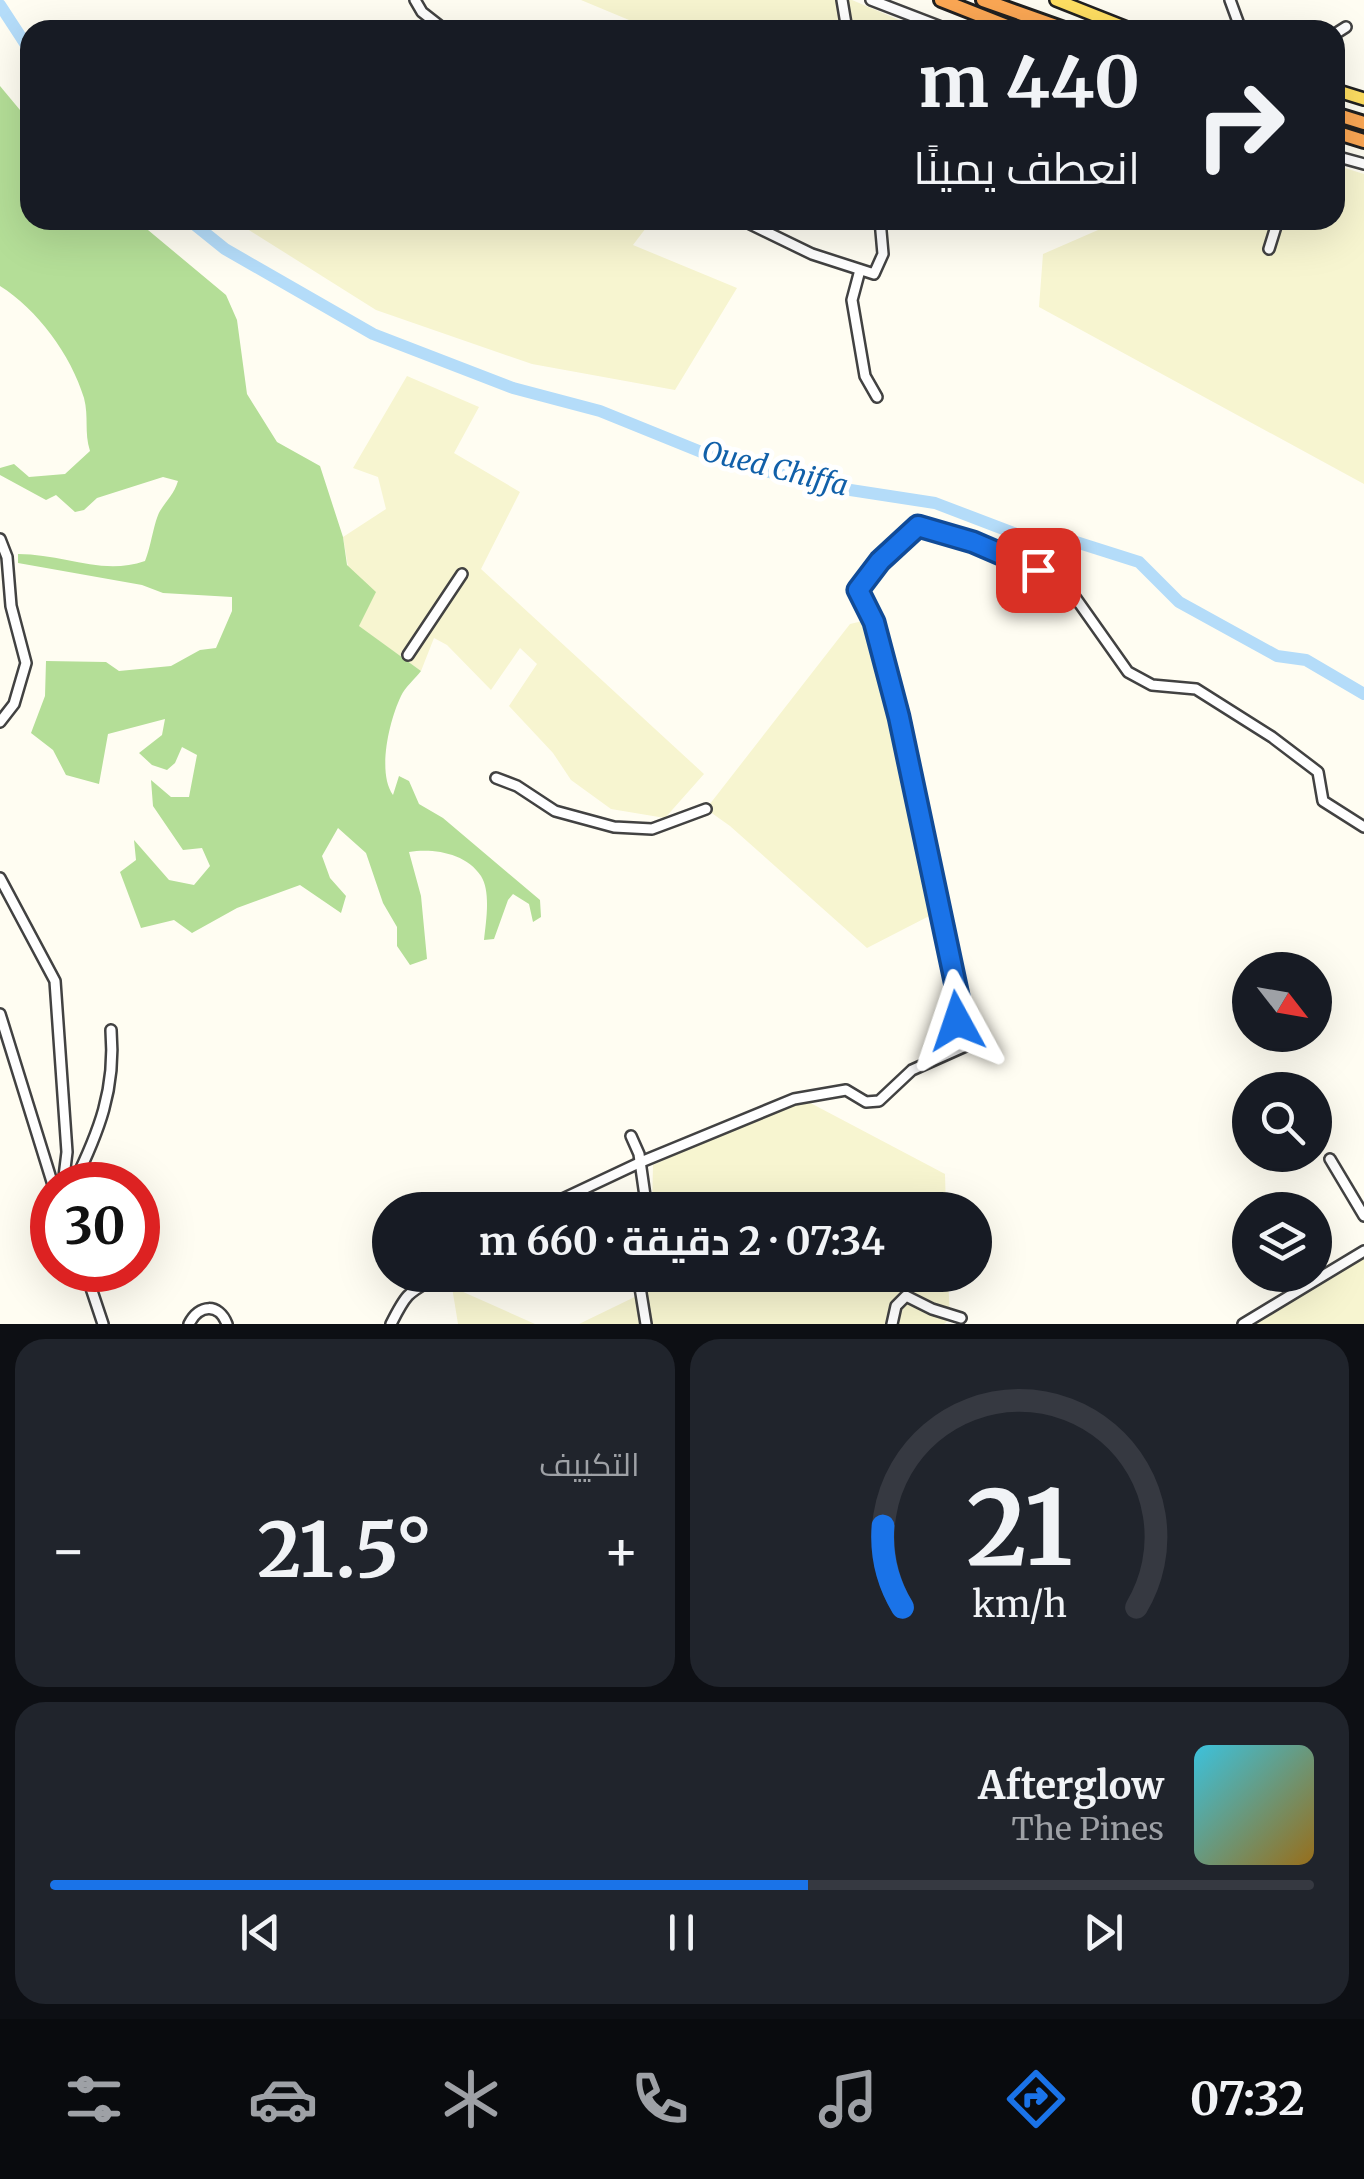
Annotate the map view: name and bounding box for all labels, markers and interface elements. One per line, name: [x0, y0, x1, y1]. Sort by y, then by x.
text: 440 m: [919, 38, 1140, 126]
icon: right: [1175, 60, 1305, 190]
text: انعطف يمينًا: [913, 140, 1140, 196]
water label: Oued Chiffa: [698, 432, 852, 504]
pin: [996, 528, 1081, 613]
icon: arrive: [1011, 543, 1066, 598]
north arrow: [1232, 952, 1332, 1052]
map controls: [1232, 952, 1332, 1292]
position arrow: [905, 969, 1009, 1073]
button: search: [1232, 1072, 1332, 1172]
speed limit sign: 30: [30, 1162, 160, 1292]
button: layers: [1232, 1192, 1332, 1292]
text: 07:34 · 2 دقيقة · 660 m: [479, 1218, 885, 1265]
text: التكييف: [539, 1445, 640, 1485]
text: 21: [966, 1463, 1072, 1593]
text: 21.5°: [257, 1503, 432, 1597]
text: −: [50, 1516, 87, 1585]
text: +: [603, 1516, 639, 1585]
text: km/h: [972, 1582, 1067, 1627]
text: Afterglow: [978, 1762, 1164, 1809]
text: The Pines: [1012, 1809, 1164, 1849]
icon: previous: [233, 1905, 288, 1960]
icon: pause: [654, 1905, 709, 1960]
icon: next: [1076, 1905, 1131, 1960]
icon: filters: [59, 2064, 129, 2134]
icon: car: [248, 2064, 318, 2134]
icon: climate: [436, 2064, 506, 2134]
icon: phone: [625, 2064, 695, 2134]
icon: music: [813, 2064, 883, 2134]
icon: directions: [1001, 2064, 1071, 2134]
text: 07:32: [1190, 2071, 1305, 2127]

